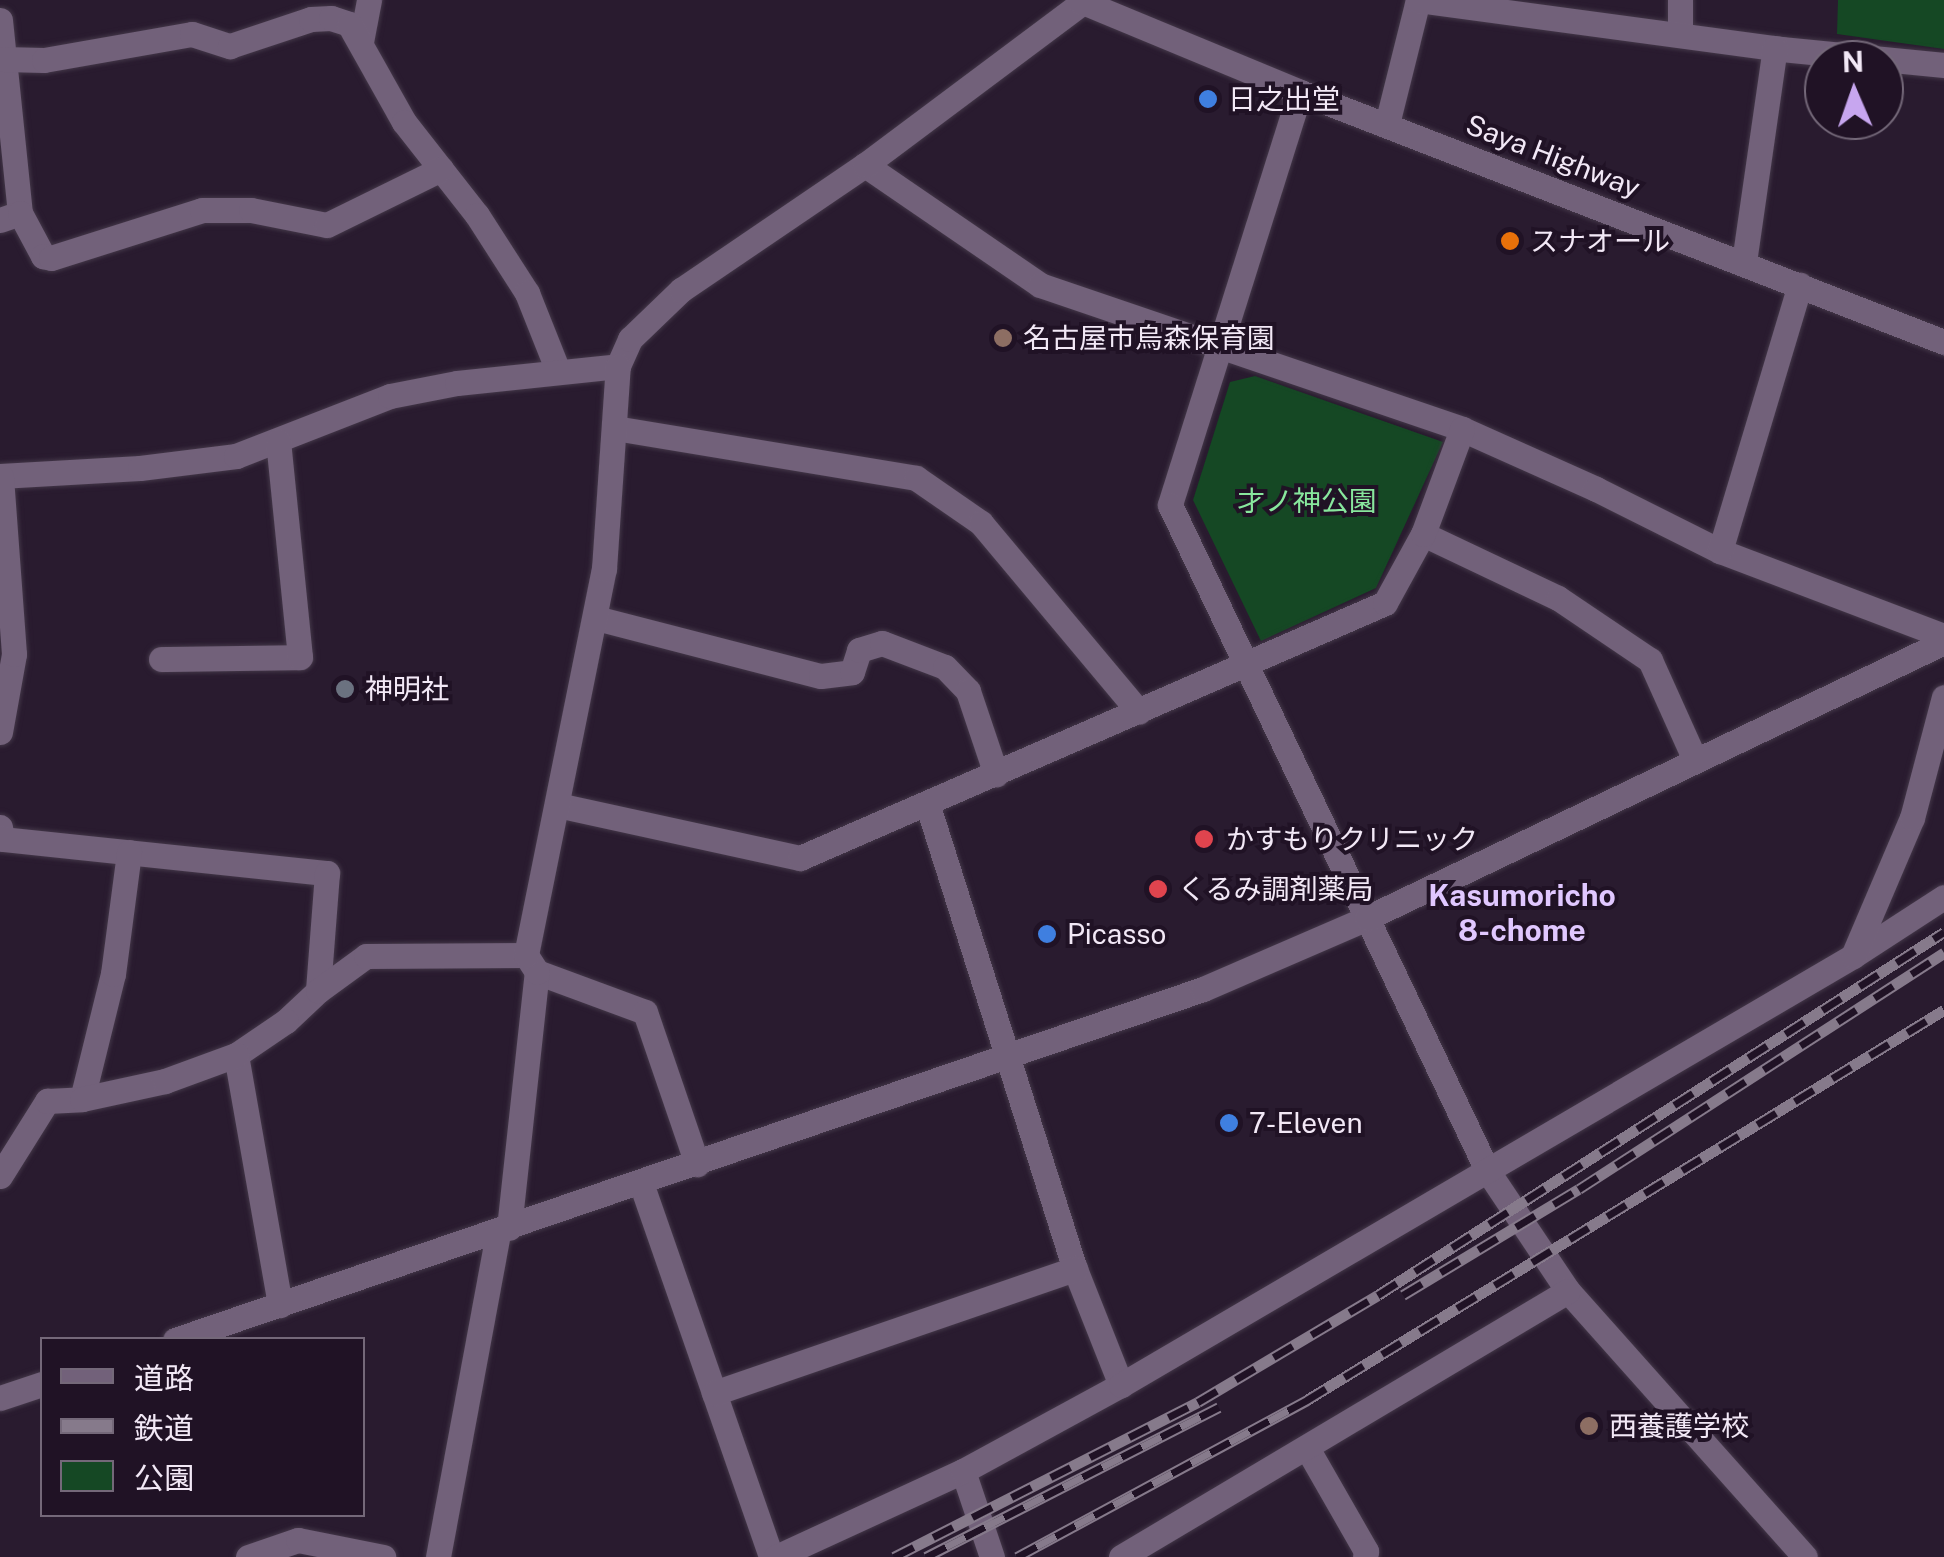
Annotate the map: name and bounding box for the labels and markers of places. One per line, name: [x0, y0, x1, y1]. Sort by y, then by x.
place label: 日之出堂: [1228, 82, 1340, 116]
marker: 日之出堂: [1197, 88, 1219, 110]
place label: スナオール: [1530, 224, 1670, 258]
marker: スナオール: [1499, 230, 1521, 252]
place label: 名古屋市烏森保育園: [1023, 321, 1275, 355]
marker: 名古屋市烏森保育園: [992, 327, 1014, 349]
place label: 神明社: [365, 672, 449, 706]
marker: 神明社: [334, 678, 356, 700]
place label: かすもりクリニック: [1226, 822, 1478, 856]
marker: かすもりクリニック: [1191, 826, 1217, 852]
place label: くるみ調剤薬局: [1178, 872, 1374, 906]
marker: くるみ調剤薬局: [1147, 878, 1169, 900]
place label: Picasso: [1067, 917, 1166, 951]
marker: Picasso: [1036, 923, 1058, 945]
place label: 7-Eleven: [1249, 1106, 1363, 1140]
marker: 7-Eleven: [1218, 1112, 1240, 1134]
place label: 西養護学校: [1609, 1409, 1749, 1443]
marker: 西養護学校: [1578, 1415, 1600, 1437]

